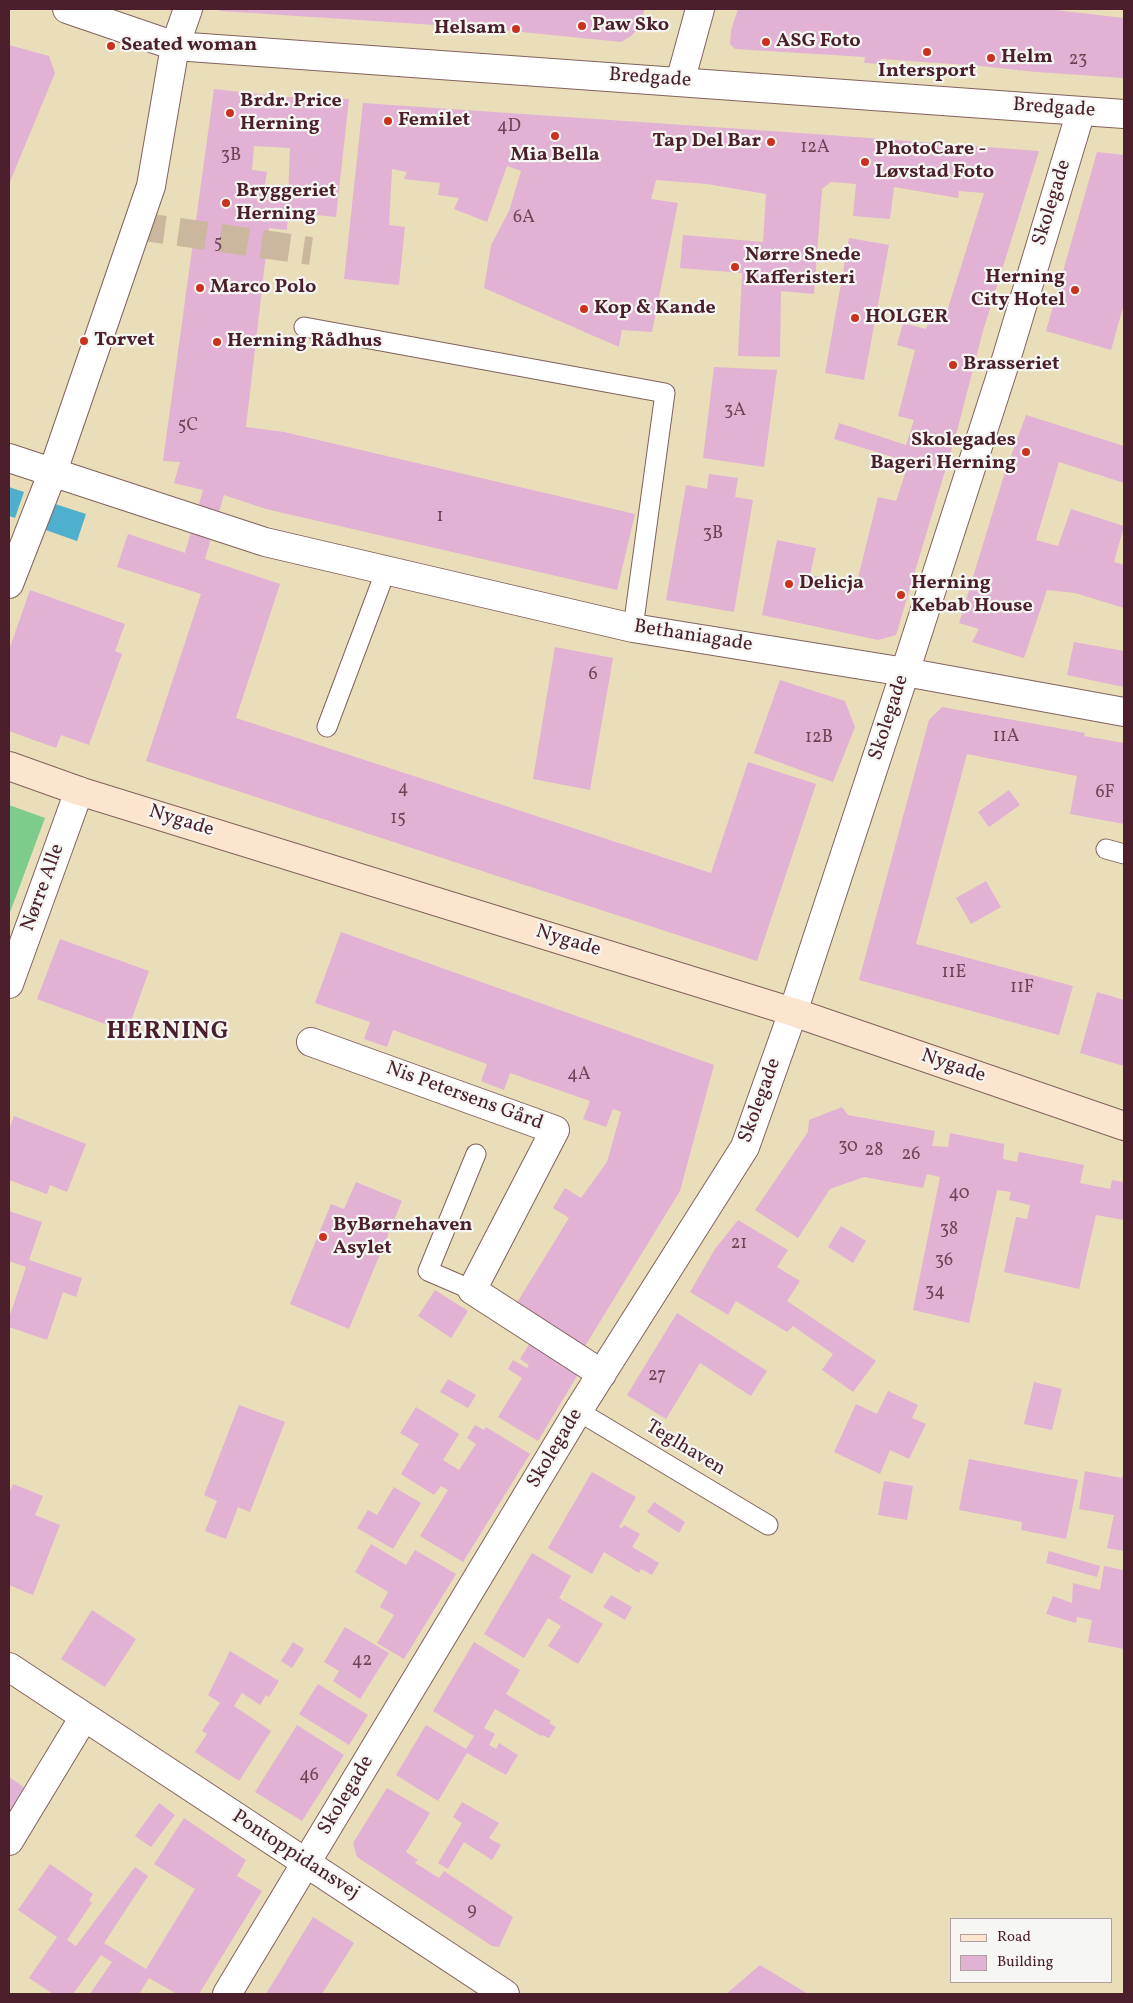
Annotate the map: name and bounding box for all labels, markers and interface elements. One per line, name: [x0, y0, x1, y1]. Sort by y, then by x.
place label: Paw Sko: [592, 14, 669, 38]
place label: Helsam: [434, 17, 506, 41]
marker: Paw Sko: [576, 20, 588, 32]
marker: Helsam: [510, 23, 522, 35]
place label: ASG Foto: [776, 30, 861, 54]
place label: Seated woman: [121, 34, 257, 58]
marker: ASG Foto: [760, 36, 772, 48]
marker: Seated woman: [105, 40, 117, 52]
marker: Intersport: [921, 46, 933, 58]
place label: Helm: [1001, 46, 1053, 70]
house number: 23: [1069, 50, 1087, 72]
marker: Helm: [985, 52, 997, 64]
place label: Intersport: [878, 60, 976, 84]
street label: Bredgade: [608, 64, 692, 94]
place label: Brdr. Price Herning: [240, 90, 342, 137]
street label: Bredgade: [1012, 94, 1096, 124]
marker: Brdr. Price Herning: [224, 107, 236, 119]
place label: Femilet: [398, 109, 470, 133]
marker: Femilet: [382, 115, 394, 127]
house number: 4D: [497, 117, 521, 139]
marker: Mia Bella: [549, 130, 561, 142]
place label: Tap Del Bar: [652, 130, 761, 154]
marker: Tap Del Bar: [765, 136, 777, 148]
house number: 12A: [800, 138, 830, 160]
place label: PhotoCare - Løvstad Foto: [875, 138, 994, 185]
place label: Mia Bella: [510, 144, 600, 168]
house number: 3B: [221, 146, 241, 168]
marker: PhotoCare - Løvstad Foto: [859, 156, 871, 168]
street label: Skolegade: [1029, 157, 1077, 249]
place label: Bryggeriet Herning: [236, 180, 336, 227]
marker: Bryggeriet Herning: [220, 197, 232, 209]
house number: 6A: [513, 208, 535, 230]
house number: 5: [214, 234, 222, 256]
place label: Nørre Snede Kafferisteri: [745, 244, 861, 291]
marker: Nørre Snede Kafferisteri: [729, 261, 741, 273]
place label: Herning City Hotel: [971, 266, 1065, 313]
place label: Marco Polo: [210, 276, 316, 300]
marker: Marco Polo: [194, 282, 206, 294]
marker: Herning City Hotel: [1069, 284, 1081, 296]
place label: Kop & Kande: [594, 297, 716, 321]
marker: Kop & Kande: [578, 303, 590, 315]
place label: HOLGER: [865, 306, 948, 330]
marker: HOLGER: [849, 312, 861, 324]
place label: Torvet: [94, 329, 155, 353]
place label: Herning Rådhus: [227, 330, 382, 354]
marker: Torvet: [78, 335, 90, 347]
marker: Herning Rådhus: [211, 336, 223, 348]
place label: Brasseriet: [963, 353, 1060, 377]
marker: Brasseriet: [947, 359, 959, 371]
house number: 3A: [724, 401, 746, 423]
house number: 5C: [178, 416, 198, 438]
place label: Skolegades Bageri Herning: [870, 429, 1016, 476]
marker: Skolegades Bageri Herning: [1020, 446, 1032, 458]
house number: 1: [437, 507, 443, 529]
house number: 3B: [703, 524, 723, 546]
place label: Delicja: [799, 572, 864, 596]
place label: Herning Kebab House: [911, 572, 1033, 619]
marker: Delicja: [783, 578, 795, 590]
marker: Herning Kebab House: [895, 589, 907, 601]
street label: Bethaniagade: [632, 616, 754, 658]
house number: 6: [588, 665, 598, 687]
street label: Skolegade: [865, 672, 915, 764]
house number: 11A: [993, 727, 1019, 749]
house number: 12B: [805, 728, 833, 750]
house number: 4: [398, 779, 408, 801]
house number: 6F: [1095, 783, 1115, 805]
street label: Nygade: [146, 801, 216, 843]
house number: 15: [390, 809, 406, 831]
street label: Nørre Alle: [17, 841, 71, 935]
street label: Nygade: [533, 921, 603, 963]
house number: 11E: [942, 963, 966, 985]
house number: 11F: [1010, 978, 1034, 1000]
district label: HERNING: [105, 1018, 231, 1048]
street label: Nygade: [918, 1045, 988, 1089]
street label: Skolegade: [735, 1055, 787, 1147]
street label: Nis Petersens Gård: [382, 1057, 546, 1137]
house number: 4A: [567, 1065, 591, 1087]
house number: 30: [838, 1137, 858, 1159]
house number: 28: [865, 1141, 883, 1163]
house number: 26: [902, 1145, 920, 1167]
house number: 40: [948, 1184, 970, 1206]
place label: ByBørnehaven Asylet: [333, 1214, 473, 1261]
house number: 38: [940, 1220, 958, 1242]
marker: ByBørnehaven Asylet: [317, 1231, 329, 1243]
house number: 21: [731, 1234, 747, 1256]
house number: 36: [935, 1251, 953, 1273]
house number: 34: [925, 1282, 945, 1304]
house number: 27: [648, 1366, 666, 1388]
street label: Skolegade: [523, 1405, 589, 1493]
street label: Teglhaven: [641, 1416, 729, 1482]
house number: 42: [352, 1651, 372, 1673]
street label: Skolegade: [314, 1752, 380, 1840]
house number: 46: [299, 1766, 319, 1788]
street label: Pontoppidansvej: [227, 1806, 363, 1906]
house number: 9: [467, 1901, 477, 1923]
legend: [950, 1918, 1113, 1983]
text: Road: [997, 1927, 1031, 1948]
text: Building: [997, 1952, 1053, 1973]

